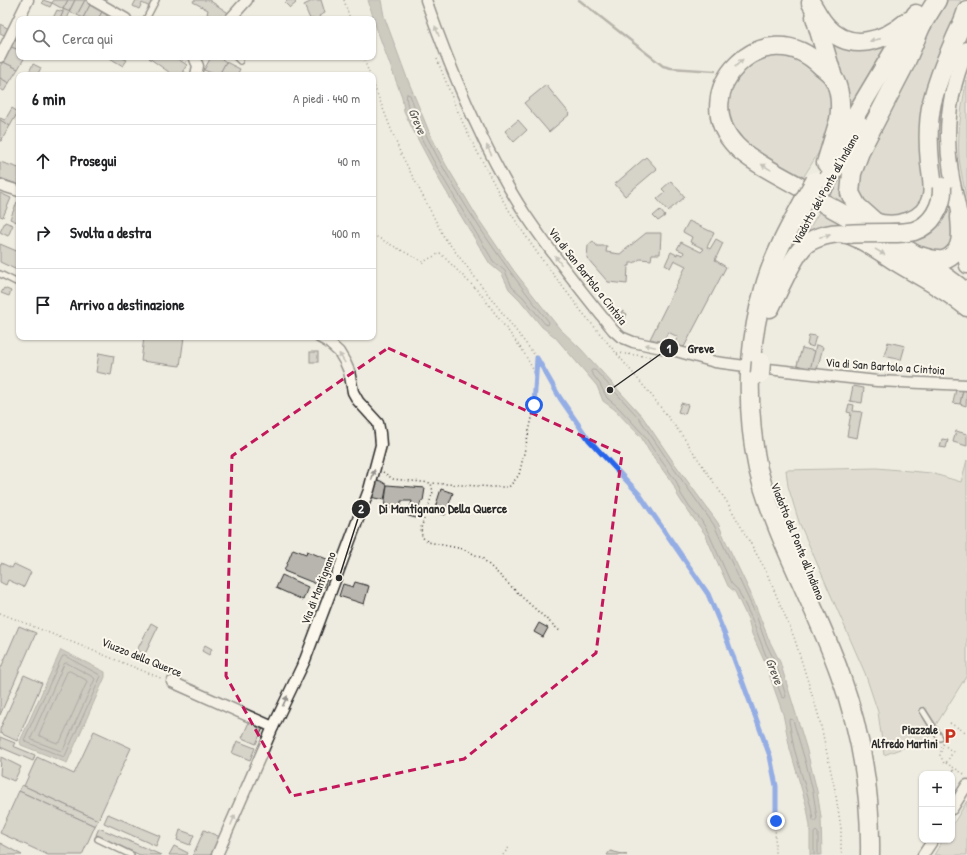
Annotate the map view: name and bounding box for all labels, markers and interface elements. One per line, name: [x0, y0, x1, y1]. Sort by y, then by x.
search box: [16, 16, 376, 60]
one-way arrow: [434, 24, 440, 36]
icon: search: [30, 27, 52, 49]
text: Cerca qui: [62, 28, 113, 49]
one-way arrow: [868, 37, 881, 43]
one-way arrow: [734, 58, 744, 68]
text: 6 min: [32, 87, 66, 110]
text: A piedi · 440 m: [293, 89, 360, 107]
water label: Greve: [405, 105, 432, 138]
street label: Viadotto del Ponte all'Indiano: [787, 130, 863, 248]
one-way arrow: [486, 144, 493, 156]
icon: ahead: [32, 150, 54, 172]
text: Prosegui: [70, 150, 117, 171]
text: 40 m: [337, 152, 360, 170]
one-way arrow: [761, 163, 771, 171]
icon: right: [32, 222, 54, 244]
text: Svolta a destra: [70, 222, 151, 243]
text: 400 m: [332, 224, 360, 242]
street label: Via di San Bartolo a Cintoia: [545, 224, 632, 328]
one-way arrow: [819, 233, 831, 239]
one-way arrow: [875, 248, 885, 256]
one-way arrow: [554, 255, 562, 265]
icon: arrive: [32, 294, 54, 316]
text: Arrivo a destinazione: [70, 294, 184, 315]
callout: Greve: [659, 336, 722, 361]
text: Greve: [688, 339, 715, 357]
text: 1: [667, 340, 672, 357]
one-way arrow: [644, 342, 656, 348]
one-way arrow: [339, 352, 346, 363]
street label: Via di San Bartolo a Cintoia: [825, 353, 945, 379]
route start: [525, 396, 543, 414]
one-way arrow: [370, 469, 376, 481]
street label: Viadotto del Ponte all'Indiano: [767, 480, 829, 602]
callout: Di Mantignano Della Querce: [351, 496, 515, 521]
text: Di Mantignano Della Querce: [379, 499, 508, 518]
text: 2: [358, 500, 364, 517]
street label: Via di Mantignano: [296, 549, 340, 627]
street label: Viuzzo della Querce: [99, 633, 185, 681]
water label: Greve: [762, 655, 788, 688]
one-way arrow: [282, 695, 288, 706]
place label: Piazzale Alfredo Martini: [872, 721, 938, 752]
parking icon: Piazzale Alfredo Martini: [941, 727, 959, 745]
map controls: [919, 771, 955, 843]
button: +: [919, 771, 955, 807]
button: −: [919, 807, 955, 843]
route end: [767, 812, 785, 830]
one-way arrow: [230, 814, 236, 825]

